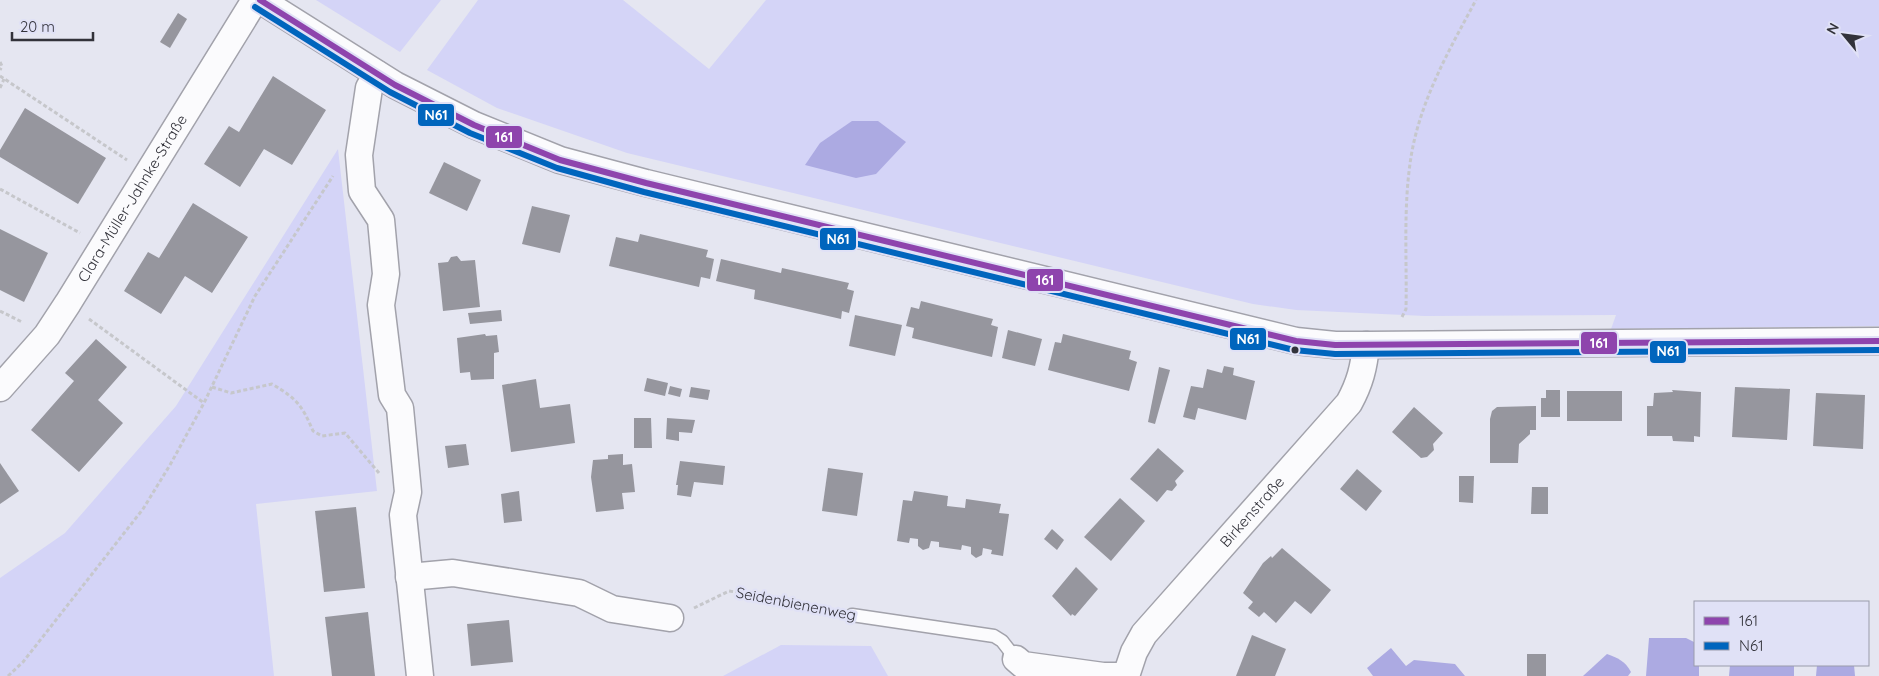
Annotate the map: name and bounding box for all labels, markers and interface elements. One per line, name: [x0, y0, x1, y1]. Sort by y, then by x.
scale bar: [12, 10, 94, 42]
north arrow: [1819, 10, 1869, 60]
text: 20 m: [20, 17, 55, 36]
text: N: [1822, 20, 1843, 38]
line badge: N61: [417, 103, 455, 127]
text: N61: [424, 106, 448, 124]
street label: Clara-Müller-Jahnke-Straße: [73, 111, 191, 285]
line badge: 161: [485, 125, 523, 149]
text: 161: [495, 128, 513, 146]
line badge: N61: [819, 227, 857, 251]
text: N61: [826, 230, 850, 248]
line badge: 161: [1026, 268, 1064, 292]
text: 161: [1036, 271, 1054, 289]
line badge: N61: [1229, 327, 1267, 351]
text: N61: [1236, 330, 1260, 348]
line badge: 161: [1580, 331, 1618, 355]
text: 161: [1590, 334, 1608, 352]
line badge: N61: [1649, 340, 1687, 364]
text: N61: [1656, 342, 1680, 360]
unlabelled marker: [1290, 345, 1300, 355]
street label: Birkenstraße: [1216, 472, 1288, 551]
street label: Seidenbienenweg: [734, 583, 858, 624]
legend: [1694, 601, 1869, 666]
text: 161: [1739, 611, 1758, 630]
text: N61: [1739, 636, 1763, 655]

